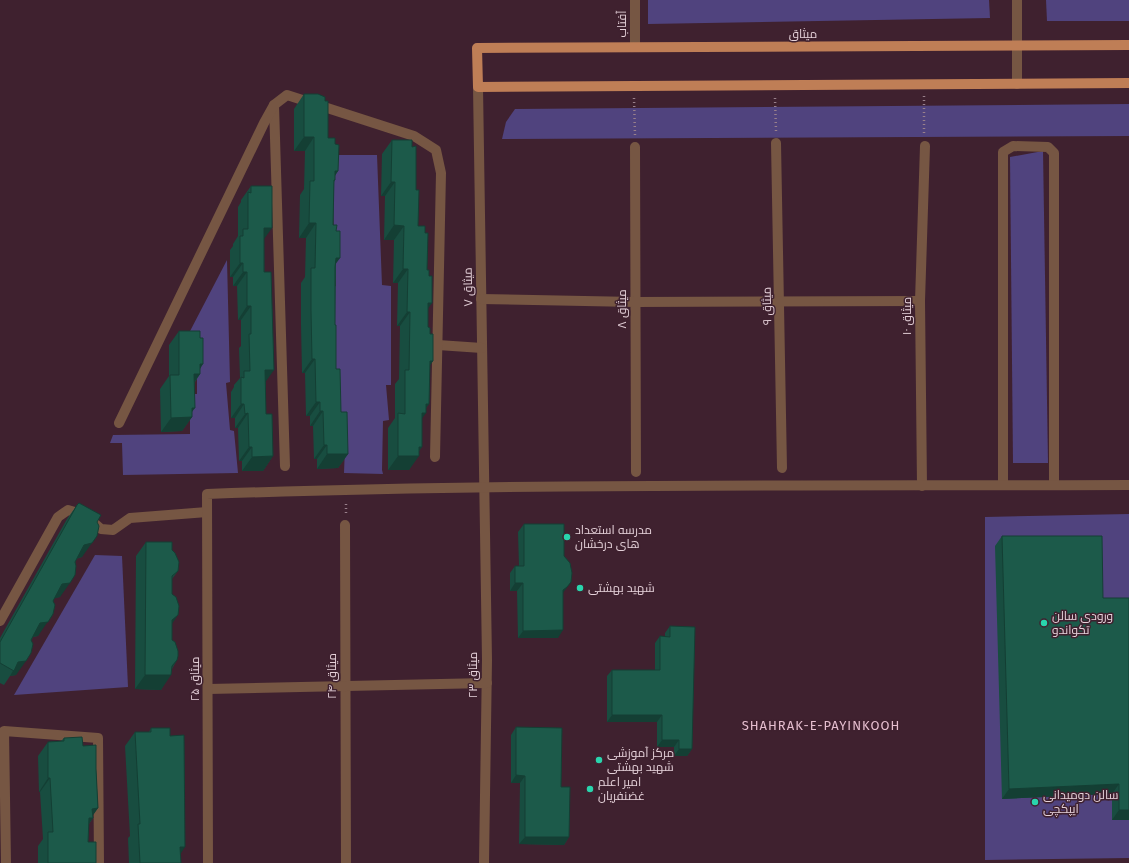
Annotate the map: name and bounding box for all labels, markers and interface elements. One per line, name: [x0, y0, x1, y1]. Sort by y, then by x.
street label: آفتاب: [615, 10, 629, 38]
street label: میثاق: [789, 27, 817, 41]
street label: میثاق ۷: [461, 267, 475, 307]
street label: میثاق ۹: [760, 287, 774, 325]
street label: میثاق ۸: [615, 289, 629, 329]
street label: میثاق ۱۰: [900, 297, 914, 335]
place label: مدرسه استعداد های درخشان: [575, 523, 652, 551]
marker: مدرسه استعداد های درخشان: [562, 532, 572, 542]
place label: شهید بهشتی: [588, 581, 655, 595]
marker: شهید بهشتی: [575, 583, 585, 593]
place label: ورودی سالن تکواندو: [1052, 609, 1113, 637]
marker: ورودی سالن تکواندو: [1039, 618, 1049, 628]
street label: میثاق ۲۳: [466, 652, 480, 698]
street label: میثاق ۲۴: [325, 653, 339, 699]
street label: میثاق ۲۵: [188, 657, 202, 701]
district label: SHAHRAK-E-PAYINKOOH: [742, 718, 900, 733]
place label: مرکز آموزشی شهید بهشتی: [607, 746, 674, 774]
marker: مرکز آموزشی شهید بهشتی: [594, 755, 604, 765]
place label: امیر اعلم غضنفریان: [598, 775, 645, 803]
marker: امیر اعلم غضنفریان: [585, 784, 595, 794]
place label: سالن دومیدانی ایپکچی: [1043, 788, 1118, 818]
marker: سالن دومیدانی ایپکچی: [1030, 797, 1040, 807]

